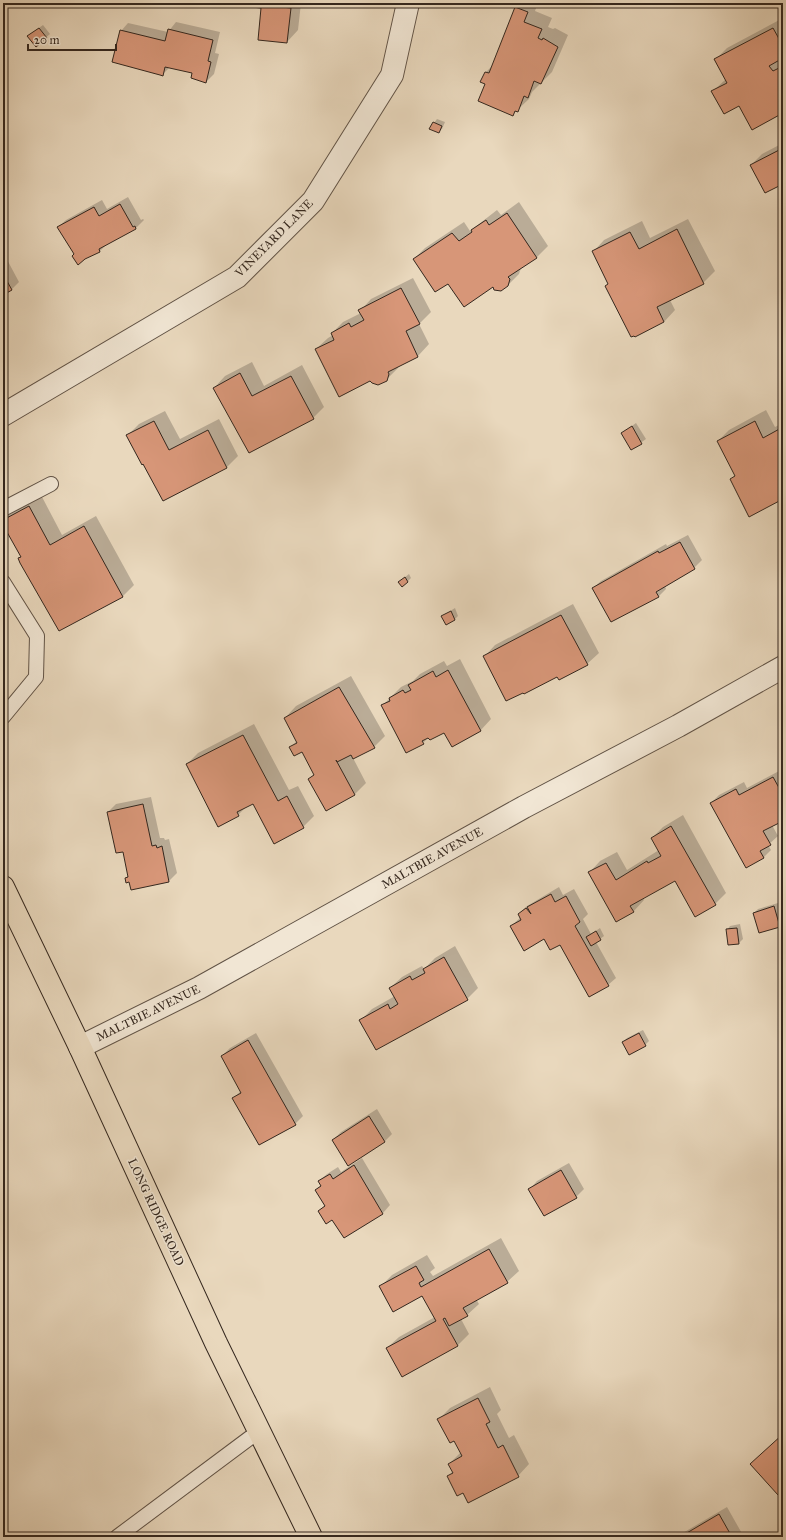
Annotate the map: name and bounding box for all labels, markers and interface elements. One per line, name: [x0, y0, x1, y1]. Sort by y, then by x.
scale bar: [28, 26, 116, 52]
text: 20 m: [34, 33, 60, 47]
street label: VINEYARD LANE: [231, 196, 316, 281]
street label: MALTBIE AVENUE: [379, 824, 485, 892]
street label: MALTBIE AVENUE: [94, 982, 203, 1044]
street label: LONG RIDGE ROAD: [125, 1156, 187, 1268]

